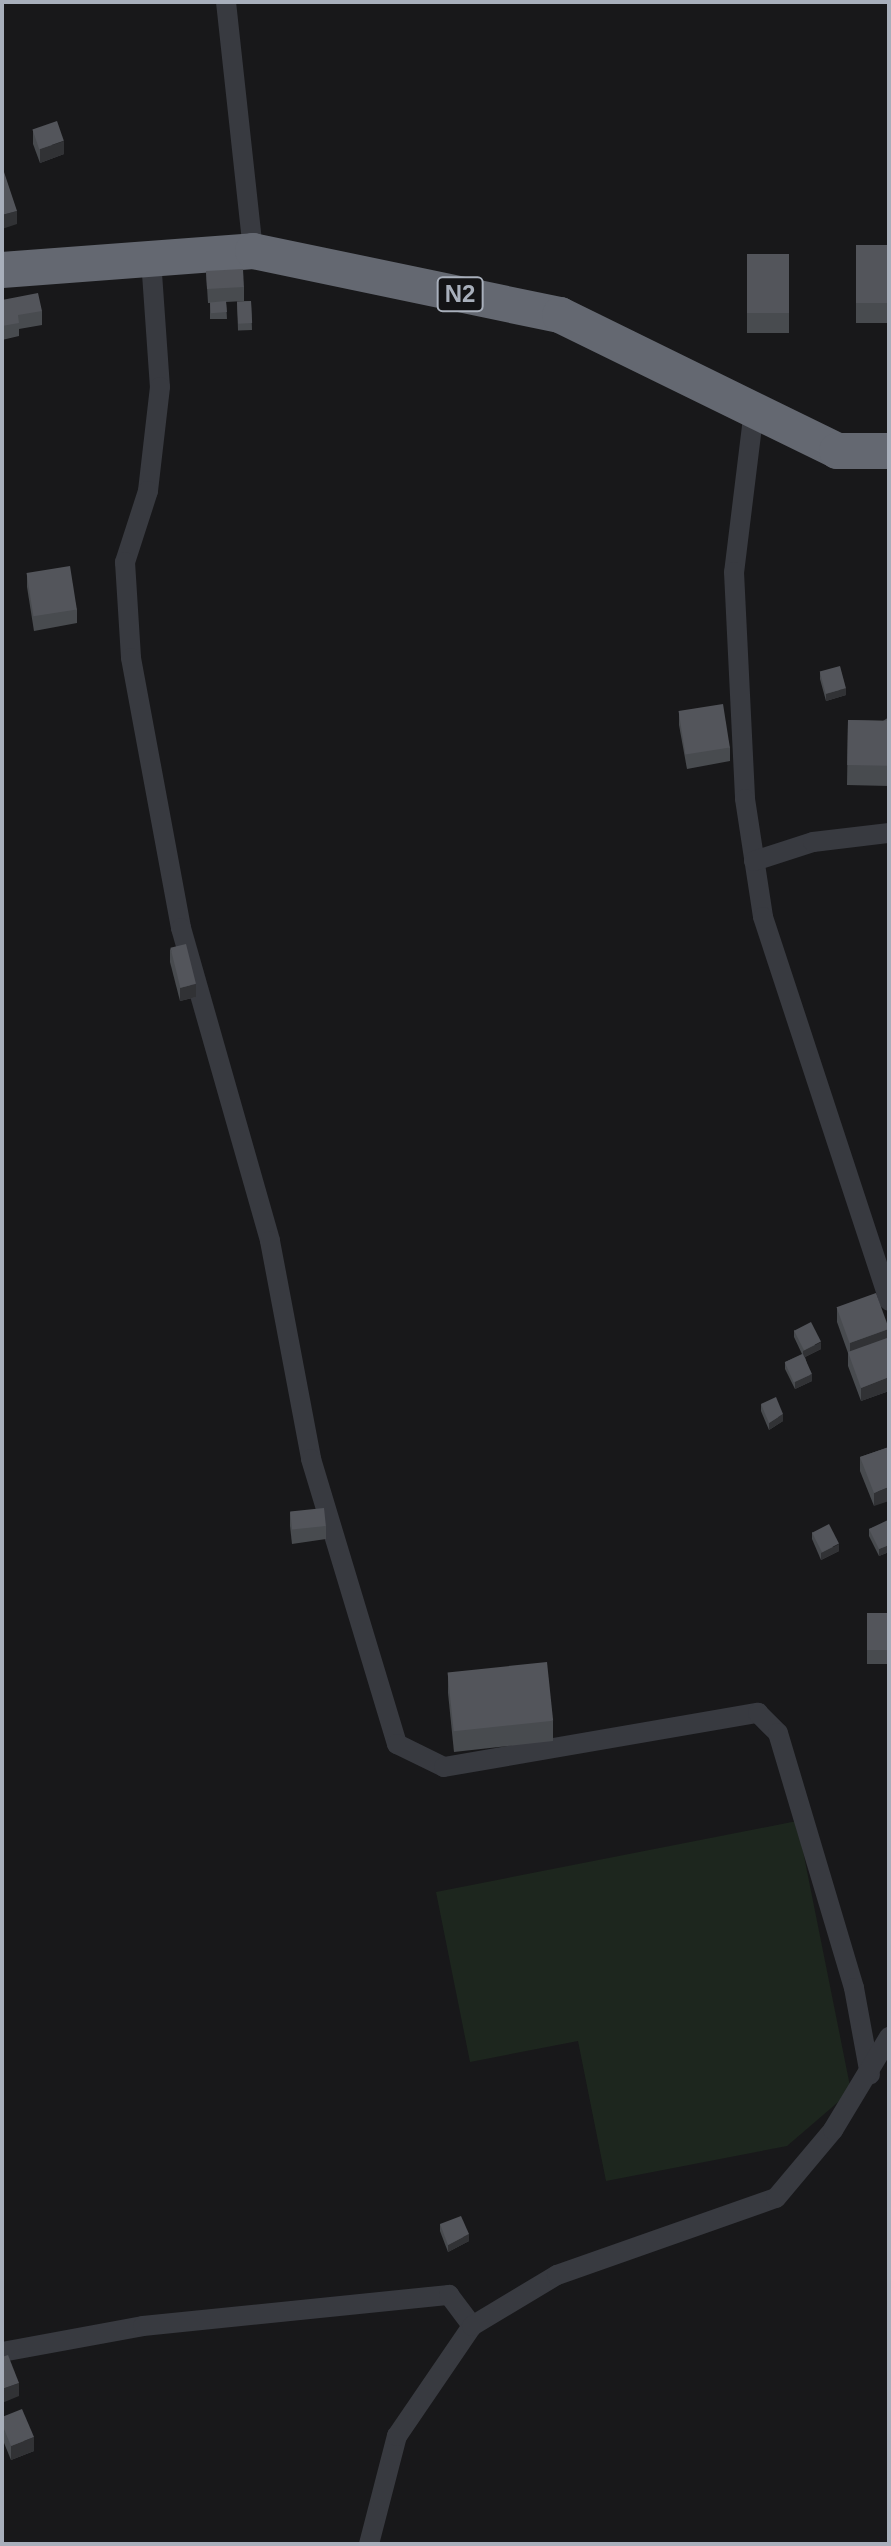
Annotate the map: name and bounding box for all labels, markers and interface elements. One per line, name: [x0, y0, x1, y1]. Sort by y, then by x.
road number: N2: [436, 274, 484, 314]

